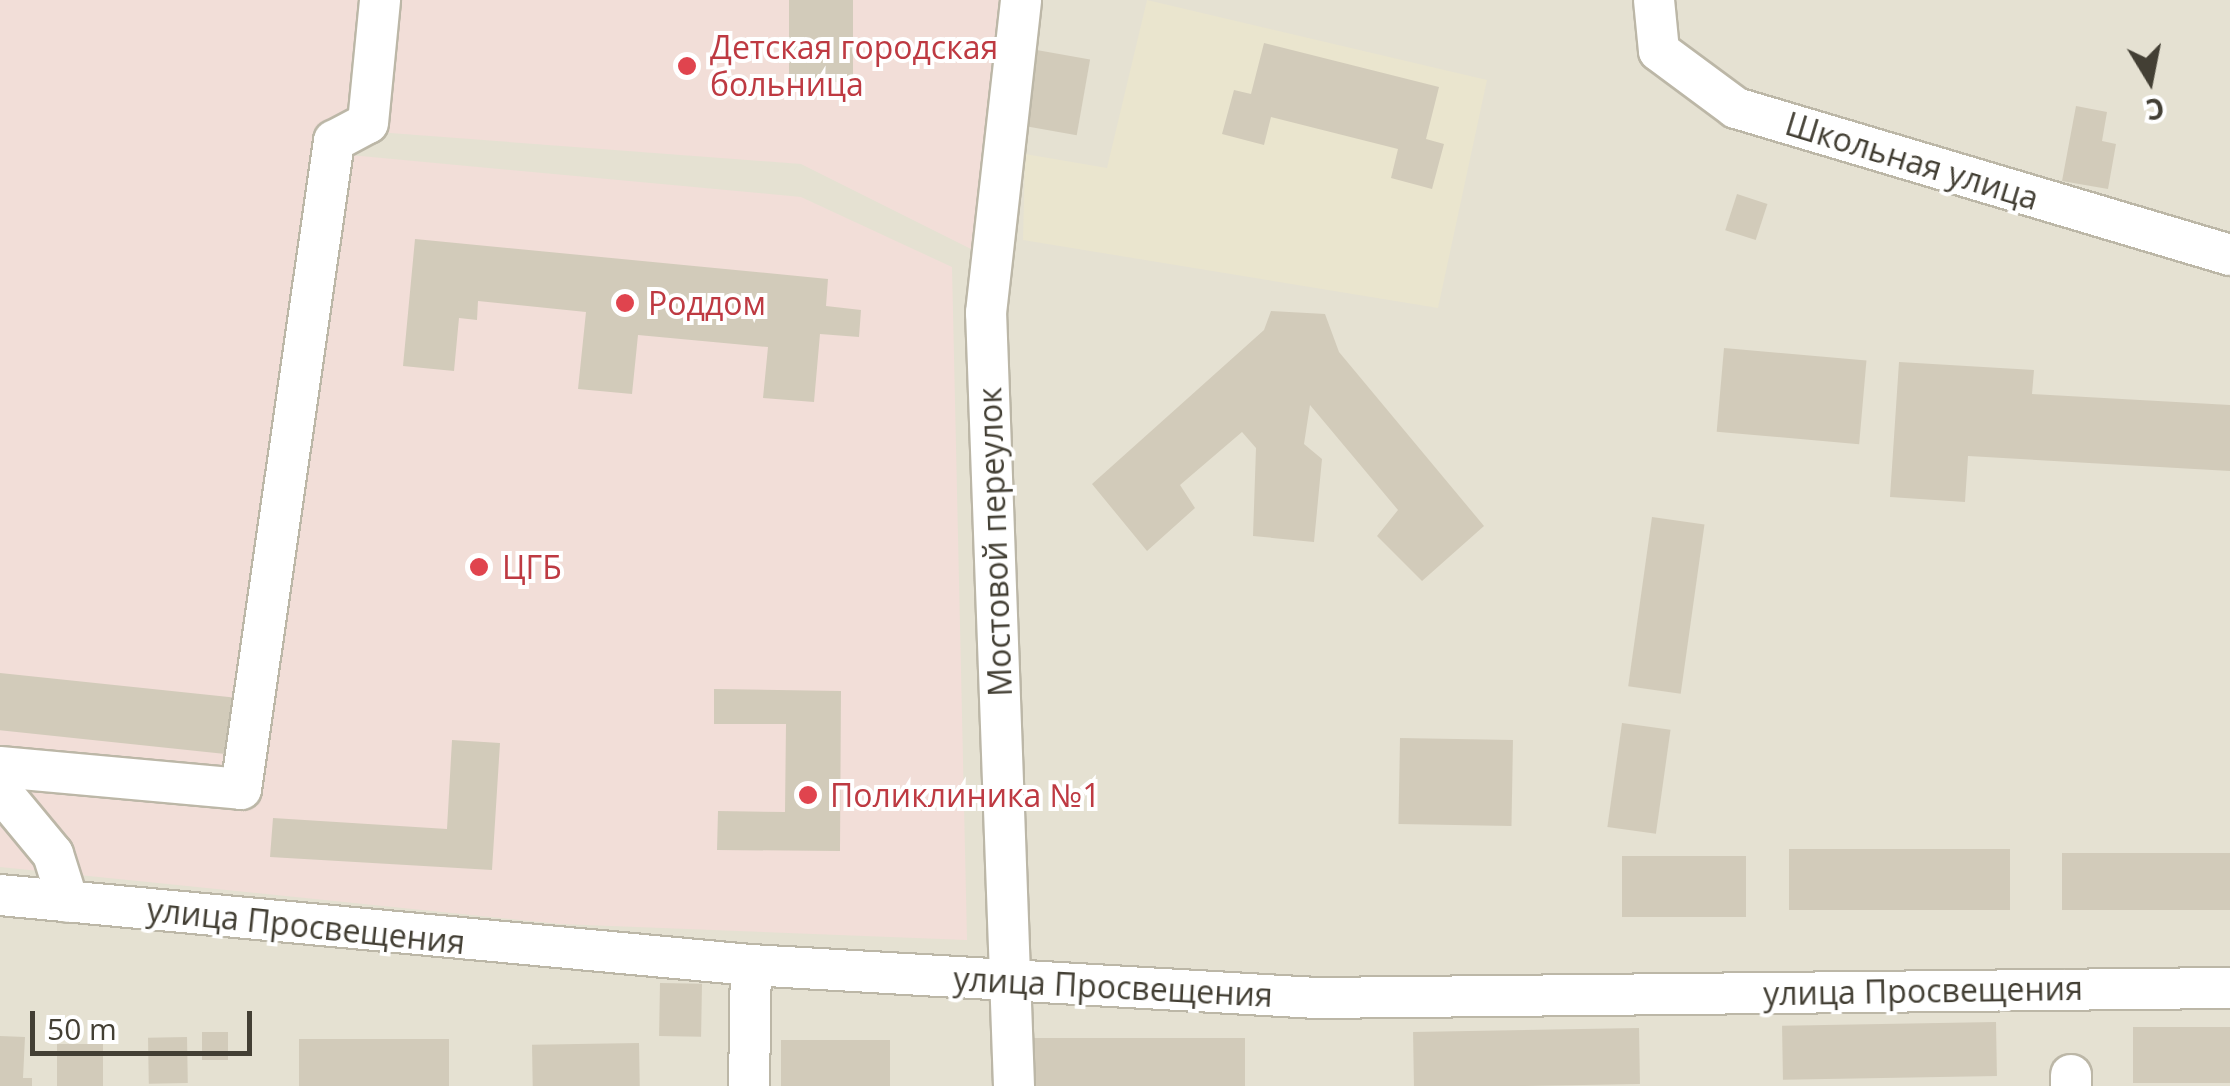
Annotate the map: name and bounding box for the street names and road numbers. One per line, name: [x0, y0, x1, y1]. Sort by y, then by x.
street label: Школьная улица: [1781, 104, 2043, 218]
street label: Мостовой переулок: [970, 387, 1020, 697]
street label: улица Просвещения: [145, 890, 467, 962]
street label: улица Просвещения: [952, 959, 1274, 1015]
street label: улица Просвещения: [1763, 969, 2083, 1013]

